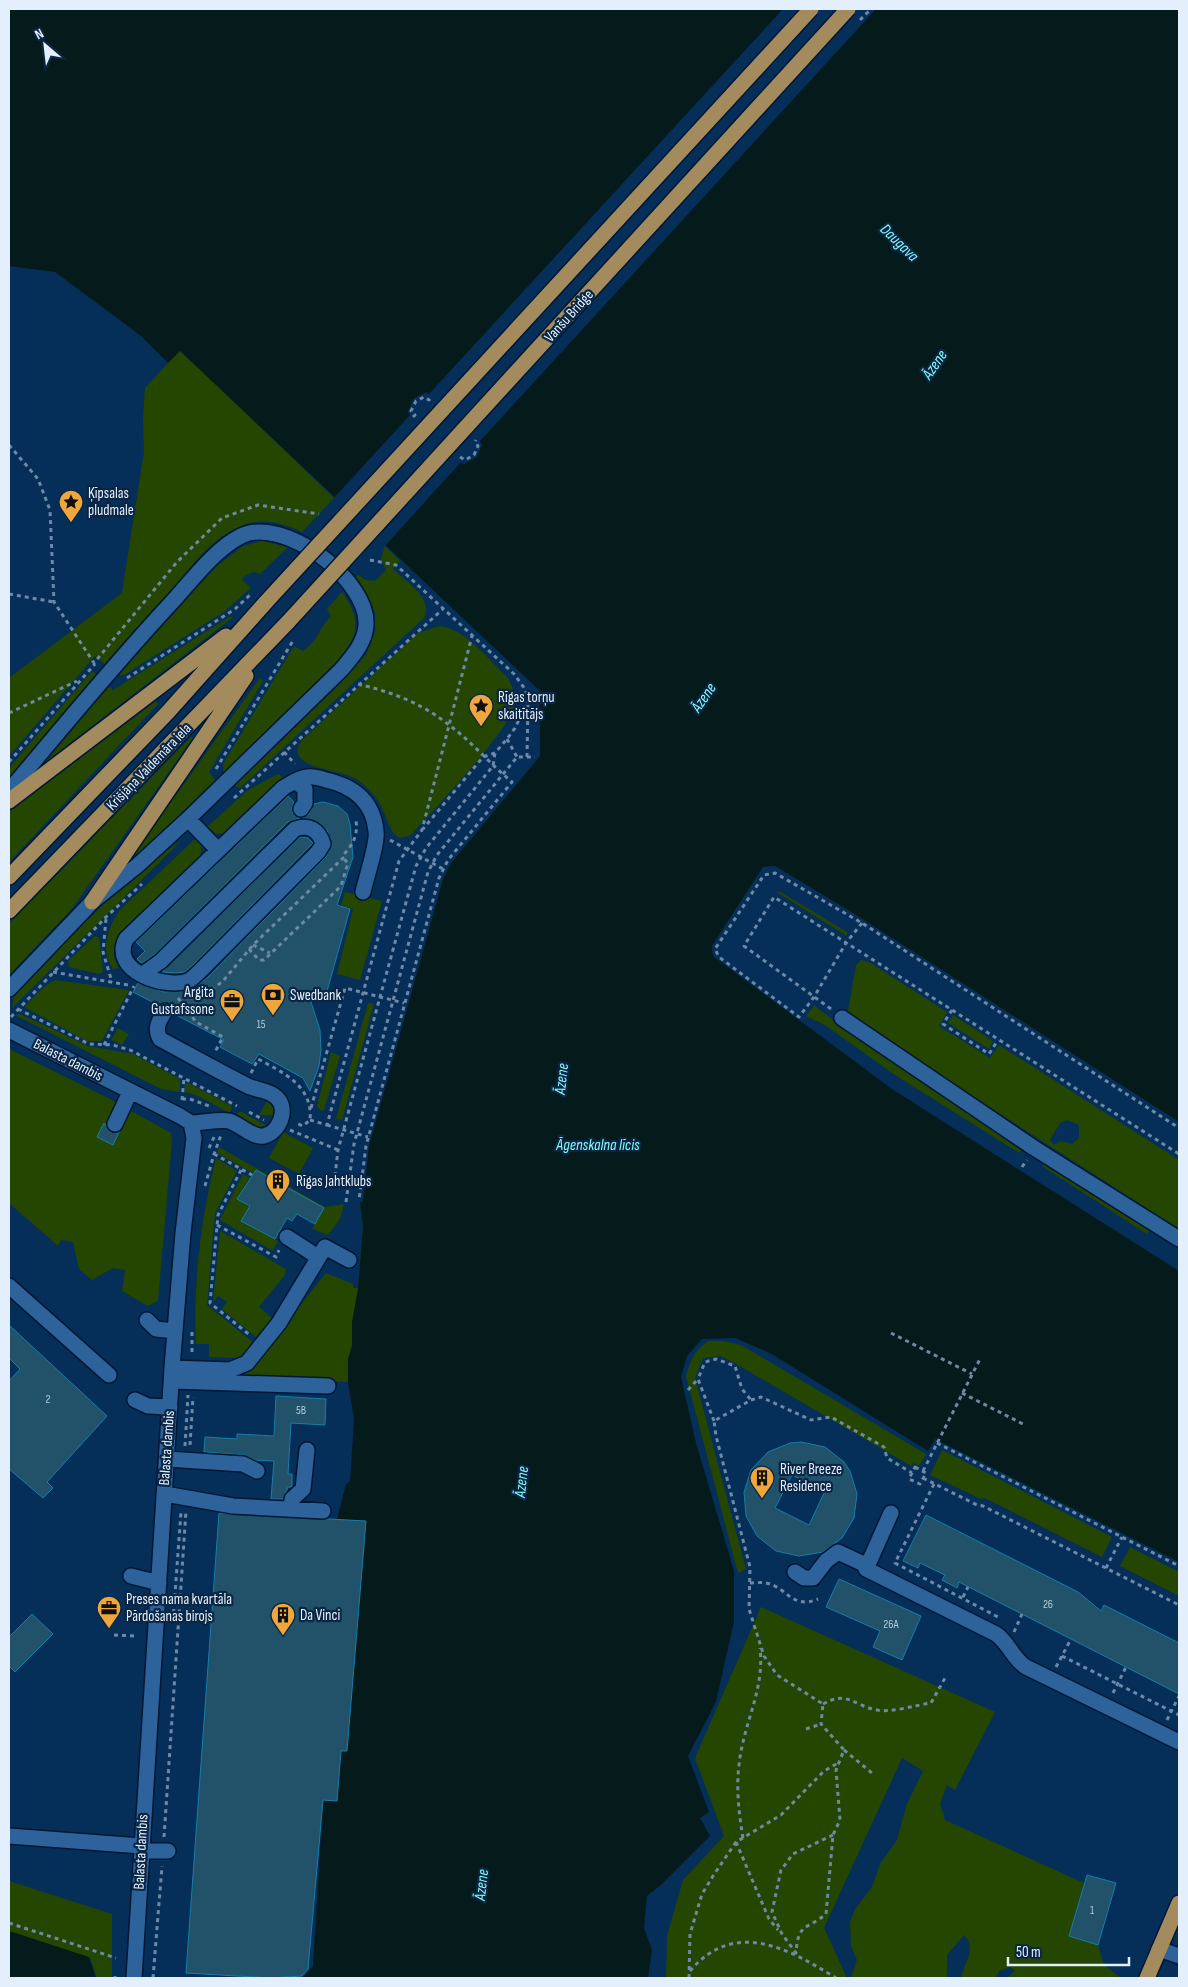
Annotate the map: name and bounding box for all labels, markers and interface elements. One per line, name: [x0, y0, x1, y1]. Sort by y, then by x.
north arrow: [20, 20, 70, 70]
text: N: [32, 25, 46, 43]
water label: Daugava: [876, 220, 923, 266]
street label: Vanšu Bridge: [540, 286, 598, 346]
water label: Āzene: [918, 347, 952, 384]
place label: Ķīpsalas pludmale: [88, 484, 134, 520]
place icon: Ķīpsalas pludmale: [58, 489, 84, 523]
water label: Āzene: [687, 680, 721, 717]
place label: Rīgas torņu skaitītājs: [498, 688, 555, 724]
place icon: Rīgas torņu skaitītājs: [468, 693, 494, 727]
street label: Krišjāņa Valdemāra iela: [102, 719, 196, 815]
bank icon: Swedbank: [260, 982, 286, 1016]
place label: Argita Gustafssone: [151, 983, 214, 1019]
place label: Swedbank: [290, 986, 341, 1005]
office icon: Argita Gustafssone: [219, 988, 245, 1022]
house number: 15: [256, 1017, 266, 1032]
street label: Balasta dambis: [30, 1034, 106, 1086]
water label: Āzene: [551, 1062, 573, 1097]
water label: Āgenskalna līcis: [555, 1136, 640, 1155]
building icon: Rīgas Jahtklubs: [265, 1168, 291, 1202]
place label: Rīgas Jahtklubs: [296, 1172, 371, 1191]
house number: 2: [46, 1392, 51, 1407]
house number: 5B: [296, 1403, 306, 1418]
street label: Balasta dambis: [155, 1410, 179, 1486]
place label: River Breeze Residence: [780, 1460, 842, 1496]
water label: Āzene: [511, 1465, 533, 1500]
building icon: River Breeze Residence: [749, 1465, 775, 1499]
place label: Preses nama kvartāla Pārdošanas birojs: [126, 1590, 232, 1626]
office icon: Preses nama kvartāla Pārdošanas birojs: [96, 1595, 122, 1629]
house number: 26: [1043, 1597, 1053, 1612]
building icon: Da Vinci: [270, 1602, 296, 1636]
place label: Da Vinci: [300, 1606, 340, 1625]
house number: 26A: [883, 1617, 900, 1632]
street label: Balasta dambis: [130, 1814, 152, 1890]
water label: Āzene: [471, 1868, 493, 1903]
house number: 1: [1090, 1903, 1095, 1918]
scale bar: [1008, 1934, 1129, 1966]
text: 50 m: [1016, 1943, 1041, 1962]

